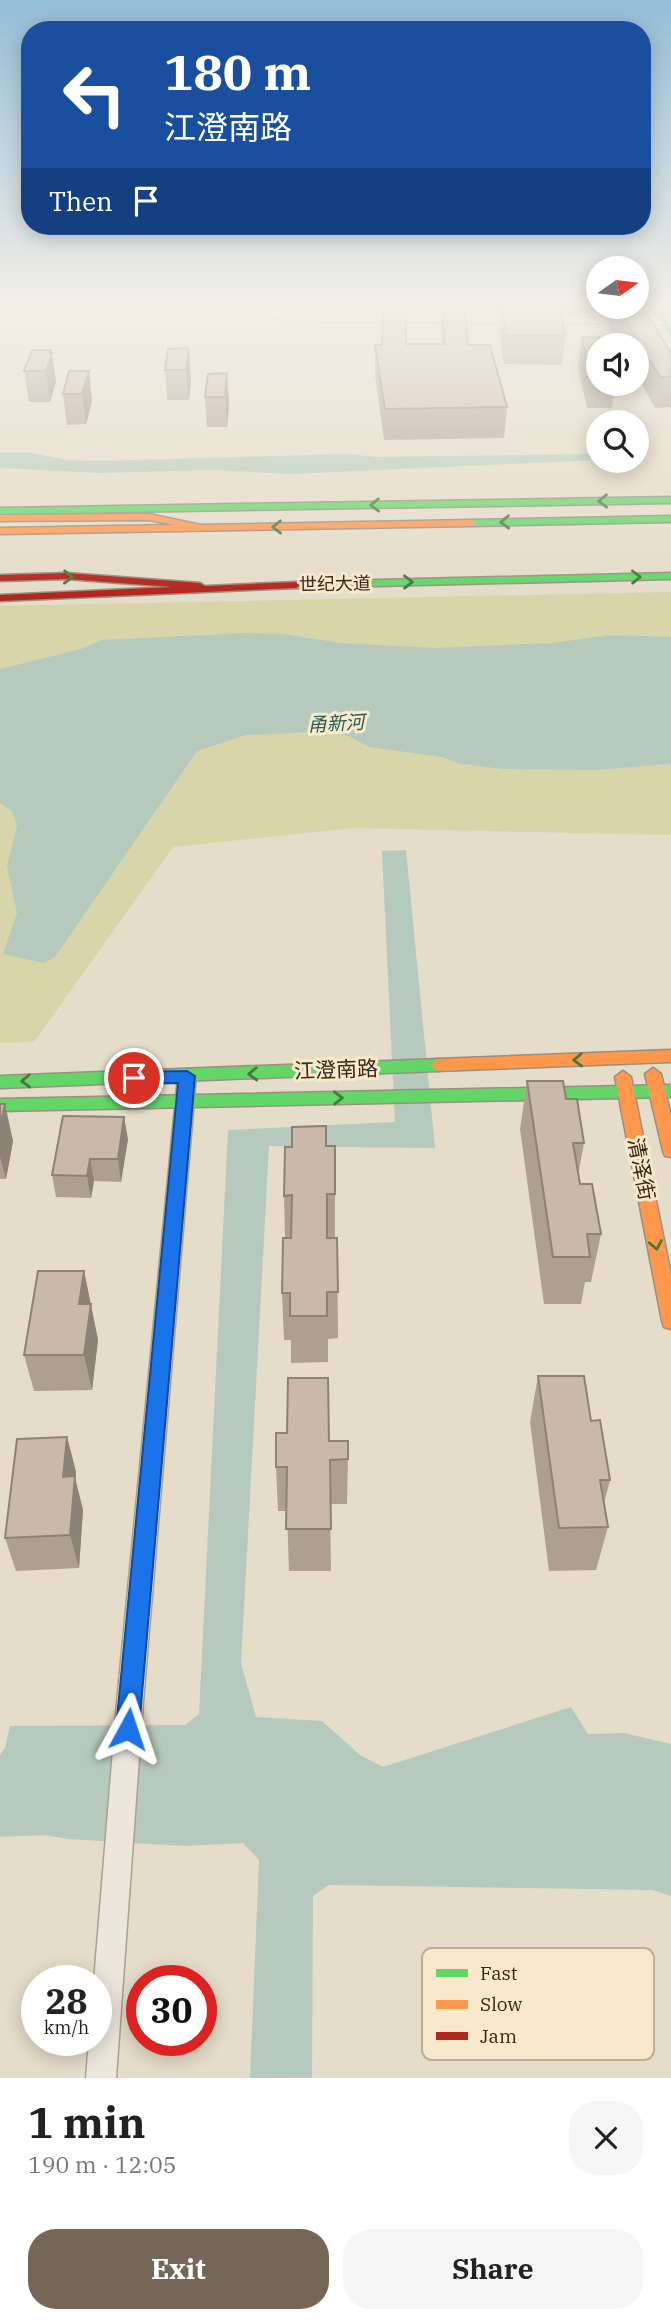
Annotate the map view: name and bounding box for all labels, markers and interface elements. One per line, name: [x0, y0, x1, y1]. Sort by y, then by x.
text: 180 m: [164, 40, 311, 103]
icon: left: [49, 49, 140, 140]
text: 江澄南路: [164, 106, 292, 148]
icon: arrive: [127, 182, 165, 220]
text: Then: [49, 184, 113, 218]
north arrow: [586, 256, 649, 318]
map controls: [586, 256, 649, 473]
button: sound: [586, 333, 649, 396]
button: search: [586, 410, 649, 473]
one-way arrow: [597, 493, 608, 509]
one-way arrow: [370, 497, 380, 513]
one-way arrow: [499, 514, 510, 530]
one-way arrow: [272, 519, 282, 535]
one-way arrow: [63, 569, 74, 584]
one-way arrow: [630, 569, 641, 584]
street label: 世纪大道: [299, 571, 371, 596]
one-way arrow: [403, 574, 414, 590]
water label: 甬新河: [307, 709, 369, 736]
pin: [104, 1048, 164, 1108]
one-way arrow: [573, 1053, 584, 1068]
street label: 江澄南路: [294, 1054, 378, 1084]
icon: arrive: [115, 1059, 153, 1097]
one-way arrow: [247, 1066, 258, 1081]
one-way arrow: [20, 1074, 31, 1089]
one-way arrow: [333, 1090, 343, 1106]
street label: 清泽街: [622, 1135, 662, 1202]
one-way arrow: [648, 1239, 663, 1251]
position arrow: [91, 1692, 165, 1766]
legend: [422, 1948, 654, 2060]
text: Fast: [480, 1961, 518, 1985]
speed limit sign: 30: [126, 1965, 217, 2056]
text: 28: [45, 1978, 88, 2024]
text: Slow: [480, 1992, 522, 2016]
text: km/h: [44, 2016, 89, 2039]
text: Jam: [480, 2024, 517, 2048]
text: 1 min: [28, 2095, 146, 2150]
button: close: [569, 2101, 643, 2175]
text: 190 m · 12:05: [28, 2149, 177, 2179]
button: Exit: [28, 2229, 329, 2309]
button: Share: [343, 2229, 643, 2309]

